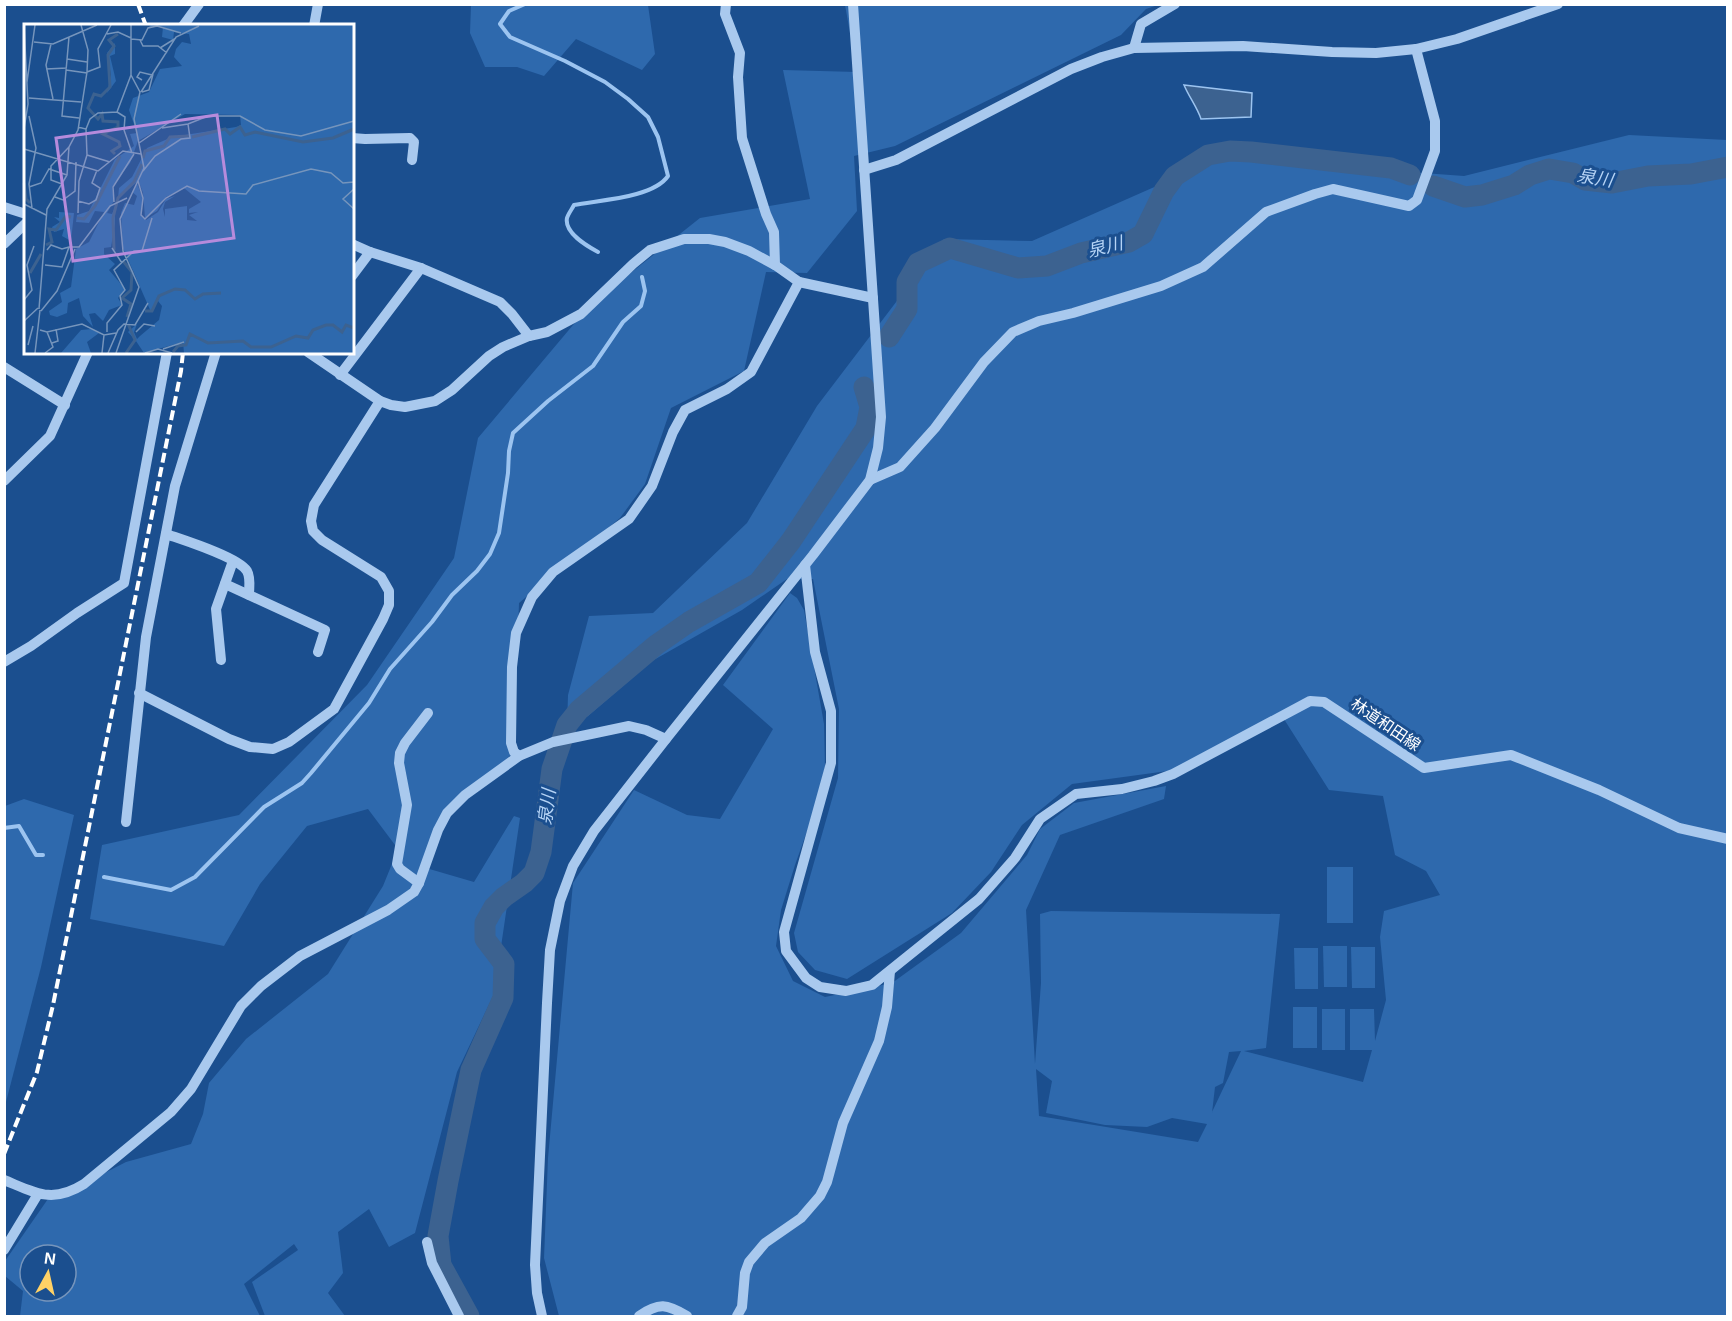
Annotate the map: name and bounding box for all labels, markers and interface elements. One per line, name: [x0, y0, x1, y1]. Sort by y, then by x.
inset map: [24, 24, 354, 354]
water label: 泉川: [1576, 165, 1616, 191]
water label: 泉川: [1085, 232, 1127, 261]
street label: 林道和田線: [1348, 695, 1424, 754]
water label: 泉川: [535, 786, 559, 826]
north arrow: [18, 1243, 78, 1303]
text: N: [43, 1249, 57, 1268]

